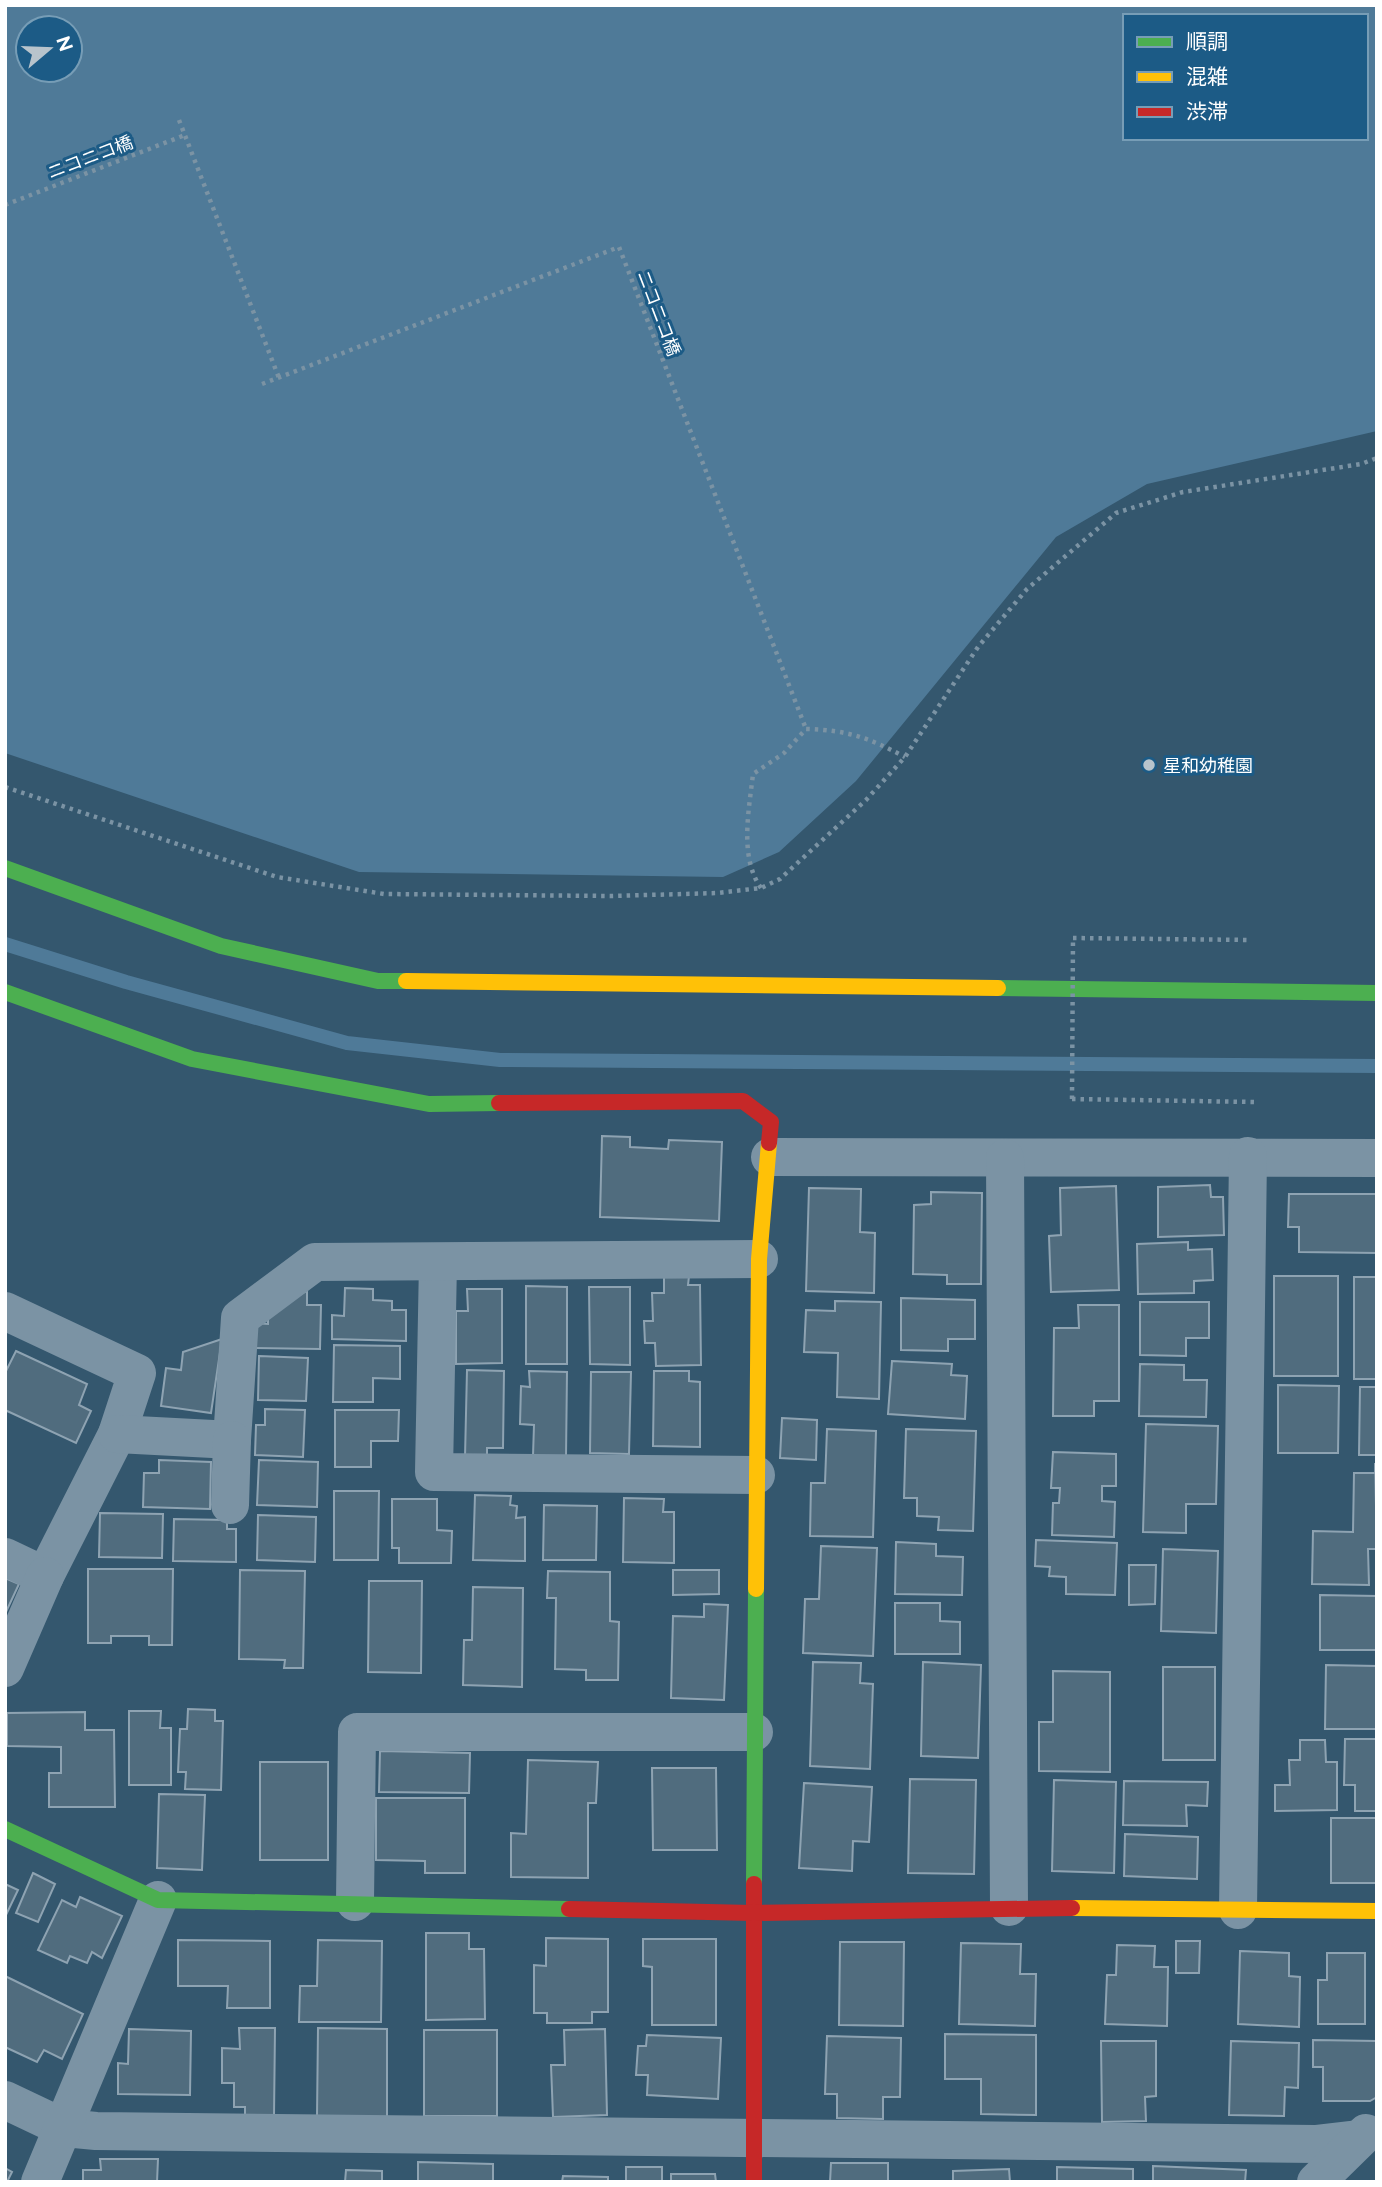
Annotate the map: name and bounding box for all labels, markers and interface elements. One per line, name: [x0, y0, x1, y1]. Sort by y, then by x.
north arrow: [14, 14, 84, 84]
legend: [1123, 14, 1368, 140]
text: 順調: [1186, 29, 1228, 54]
text: N: [52, 33, 78, 54]
text: 混雑: [1186, 64, 1228, 89]
text: 渋滞: [1186, 99, 1228, 124]
street label: ニコニコ橋: [44, 131, 136, 183]
street label: ニコニコ橋: [633, 267, 685, 359]
place label: 星和幼稚園: [1163, 755, 1253, 776]
marker: 星和幼稚園: [1141, 757, 1157, 773]

